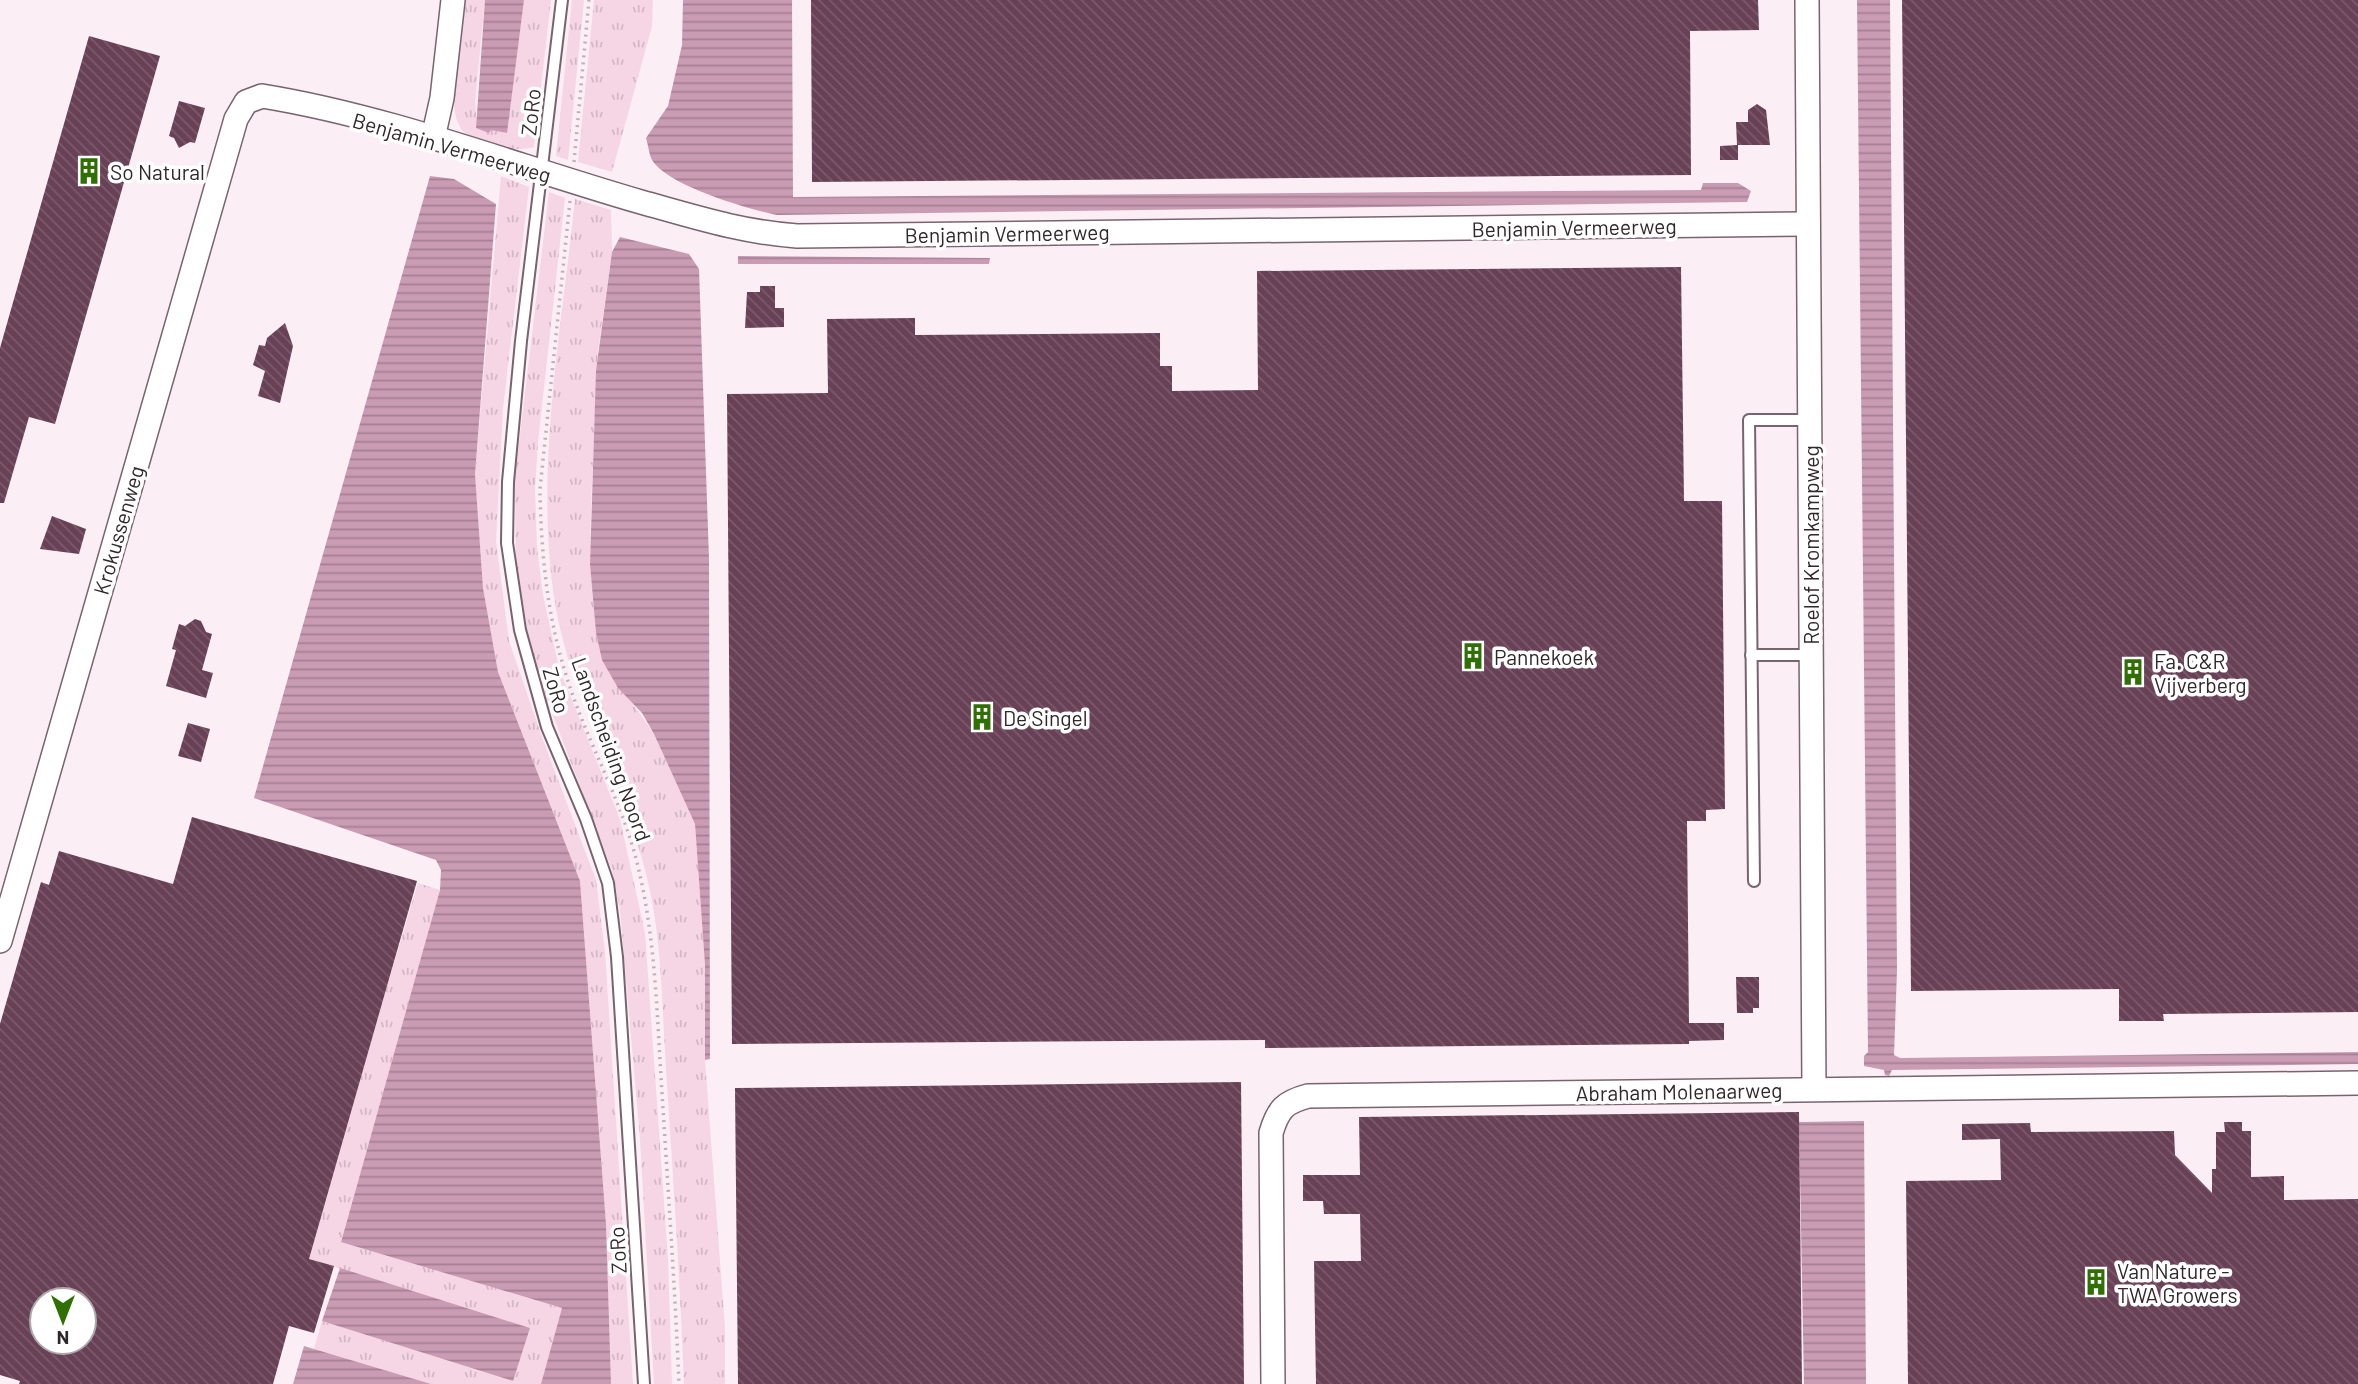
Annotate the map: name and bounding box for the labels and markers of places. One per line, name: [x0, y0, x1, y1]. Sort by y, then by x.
building icon: So Natural: [74, 156, 104, 186]
place label: So Natural: [110, 159, 205, 184]
building icon: Pannekoek: [1458, 641, 1488, 671]
place label: Pannekoek: [1494, 644, 1594, 669]
place label: Fa. C&R Vijverberg: [2154, 648, 2246, 697]
building icon: Fa. C&R Vijverberg: [2118, 657, 2148, 687]
building icon: De Singel: [967, 702, 997, 732]
place label: De Singel: [1003, 705, 1088, 730]
place label: Van Nature - TWA Growers: [2117, 1258, 2237, 1307]
building icon: Van Nature - TWA Growers: [2081, 1267, 2111, 1297]

